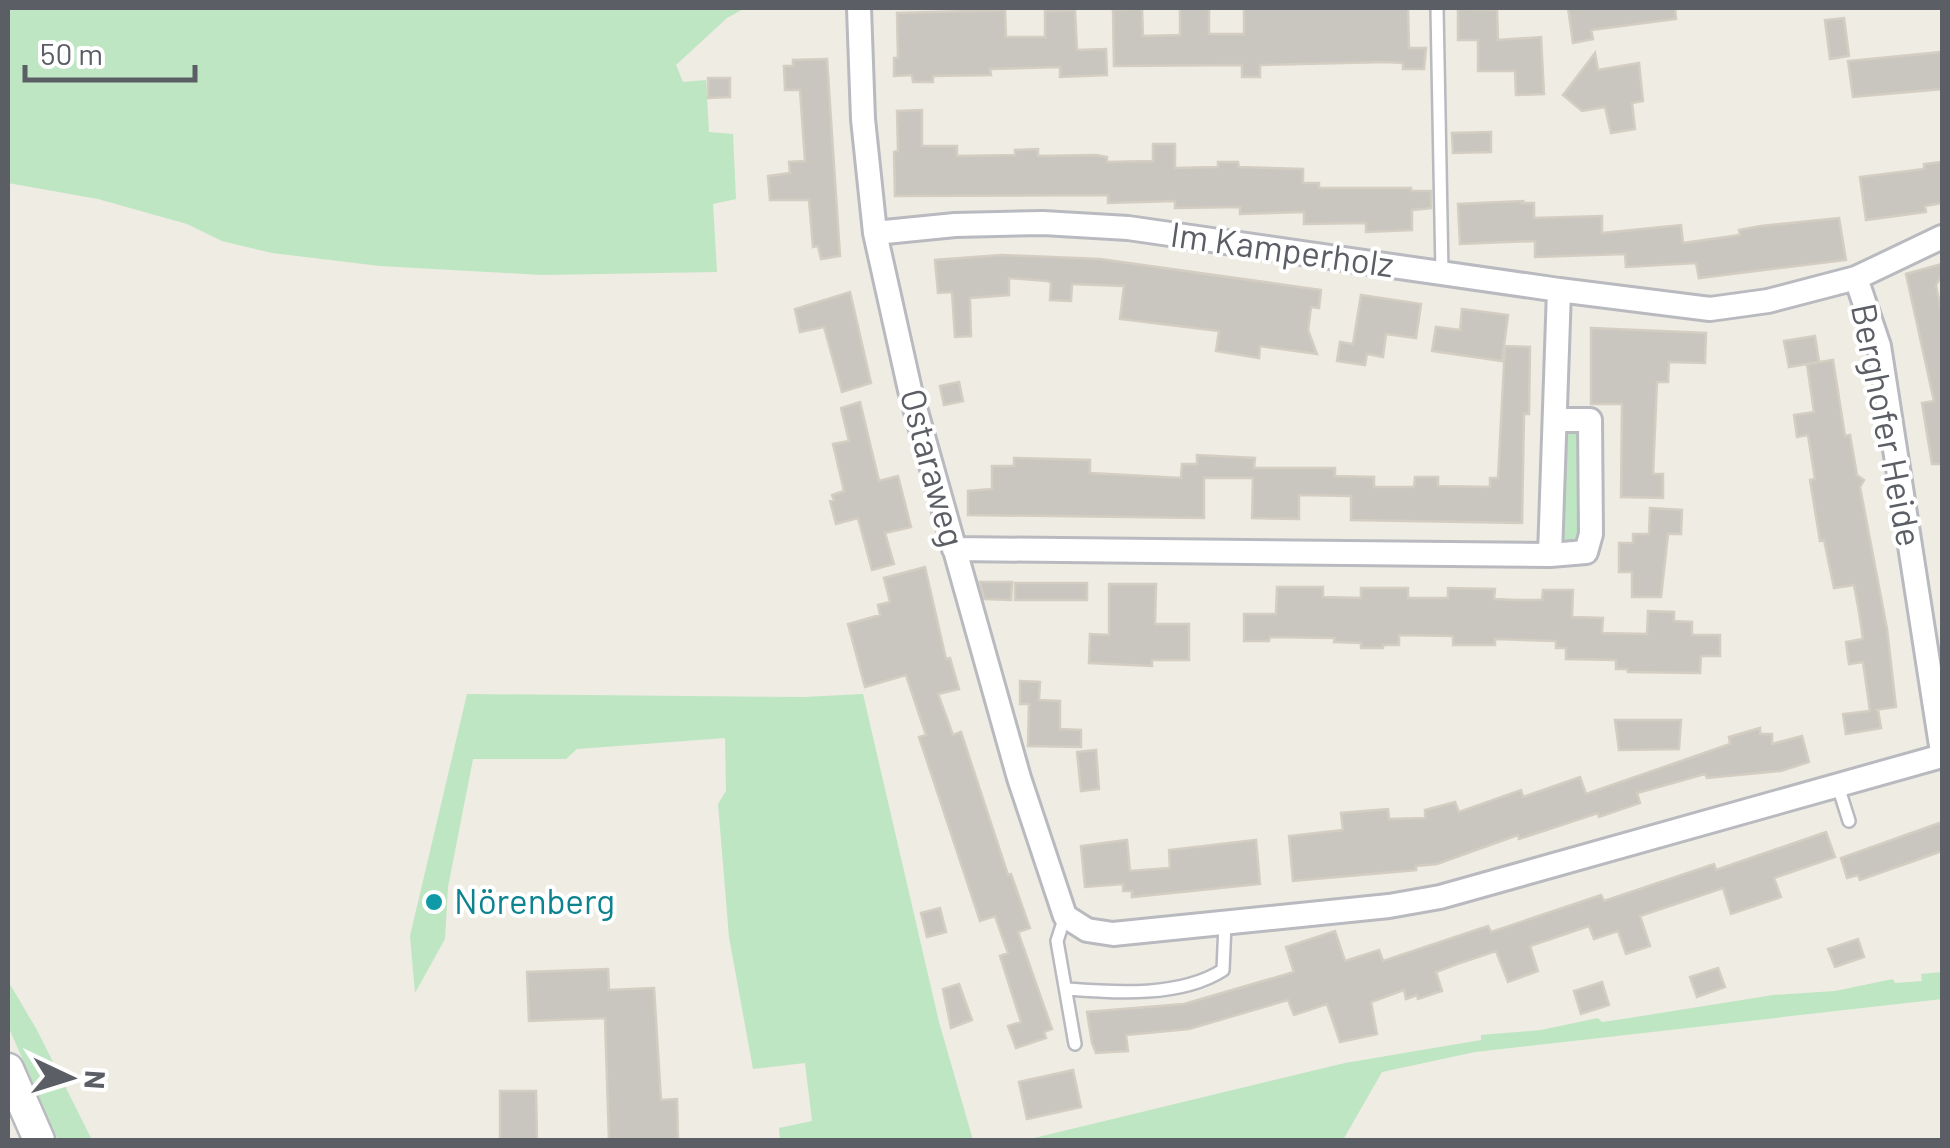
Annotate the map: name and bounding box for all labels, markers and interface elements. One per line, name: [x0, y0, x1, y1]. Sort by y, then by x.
scale bar: [25, 20, 195, 82]
text: 50 m: [40, 35, 103, 71]
street label: Im Kamperholz: [1168, 212, 1397, 284]
street label: Berghofer Heide: [1844, 300, 1932, 550]
street label: Ostaraweg: [893, 384, 975, 551]
place label: Nörenberg: [454, 879, 615, 921]
marker: Nörenberg: [423, 891, 445, 913]
north arrow: [20, 1028, 120, 1128]
text: N: [78, 1069, 114, 1090]

